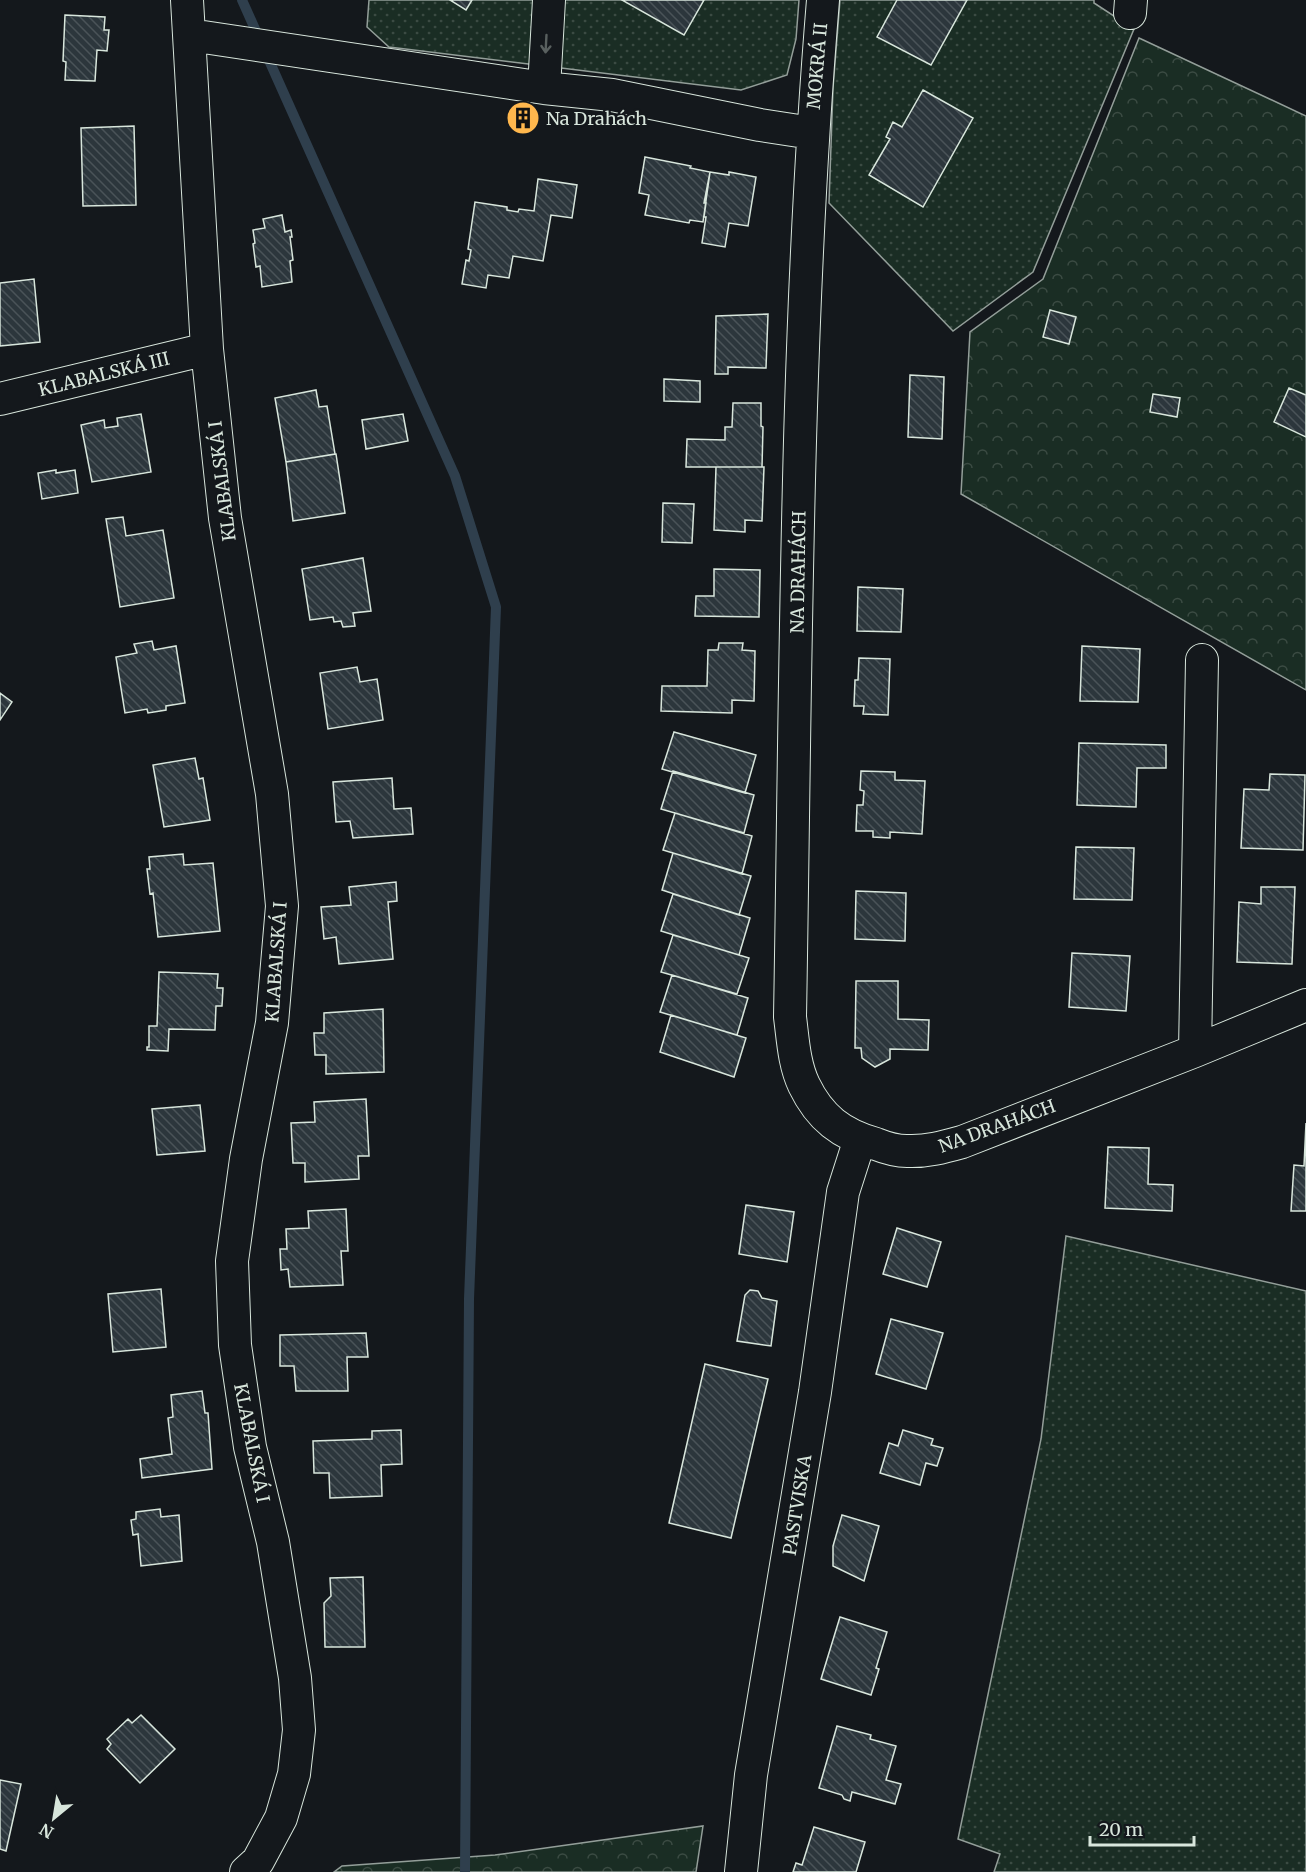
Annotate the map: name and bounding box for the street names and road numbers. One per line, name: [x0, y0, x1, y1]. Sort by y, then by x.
street label: MOKRÁ II: [802, 22, 832, 110]
street label: KLABALSKÁ III: [36, 347, 172, 401]
street label: KLABALSKÁ I: [203, 420, 241, 542]
street label: NA DRAHÁCH: [785, 510, 811, 634]
street label: KLABALSKÁ I: [260, 901, 292, 1023]
street label: NA DRAHÁCH: [935, 1094, 1059, 1158]
street label: KLABALSKÁ I: [229, 1381, 275, 1505]
street label: PASTVISKA: [778, 1453, 816, 1557]

